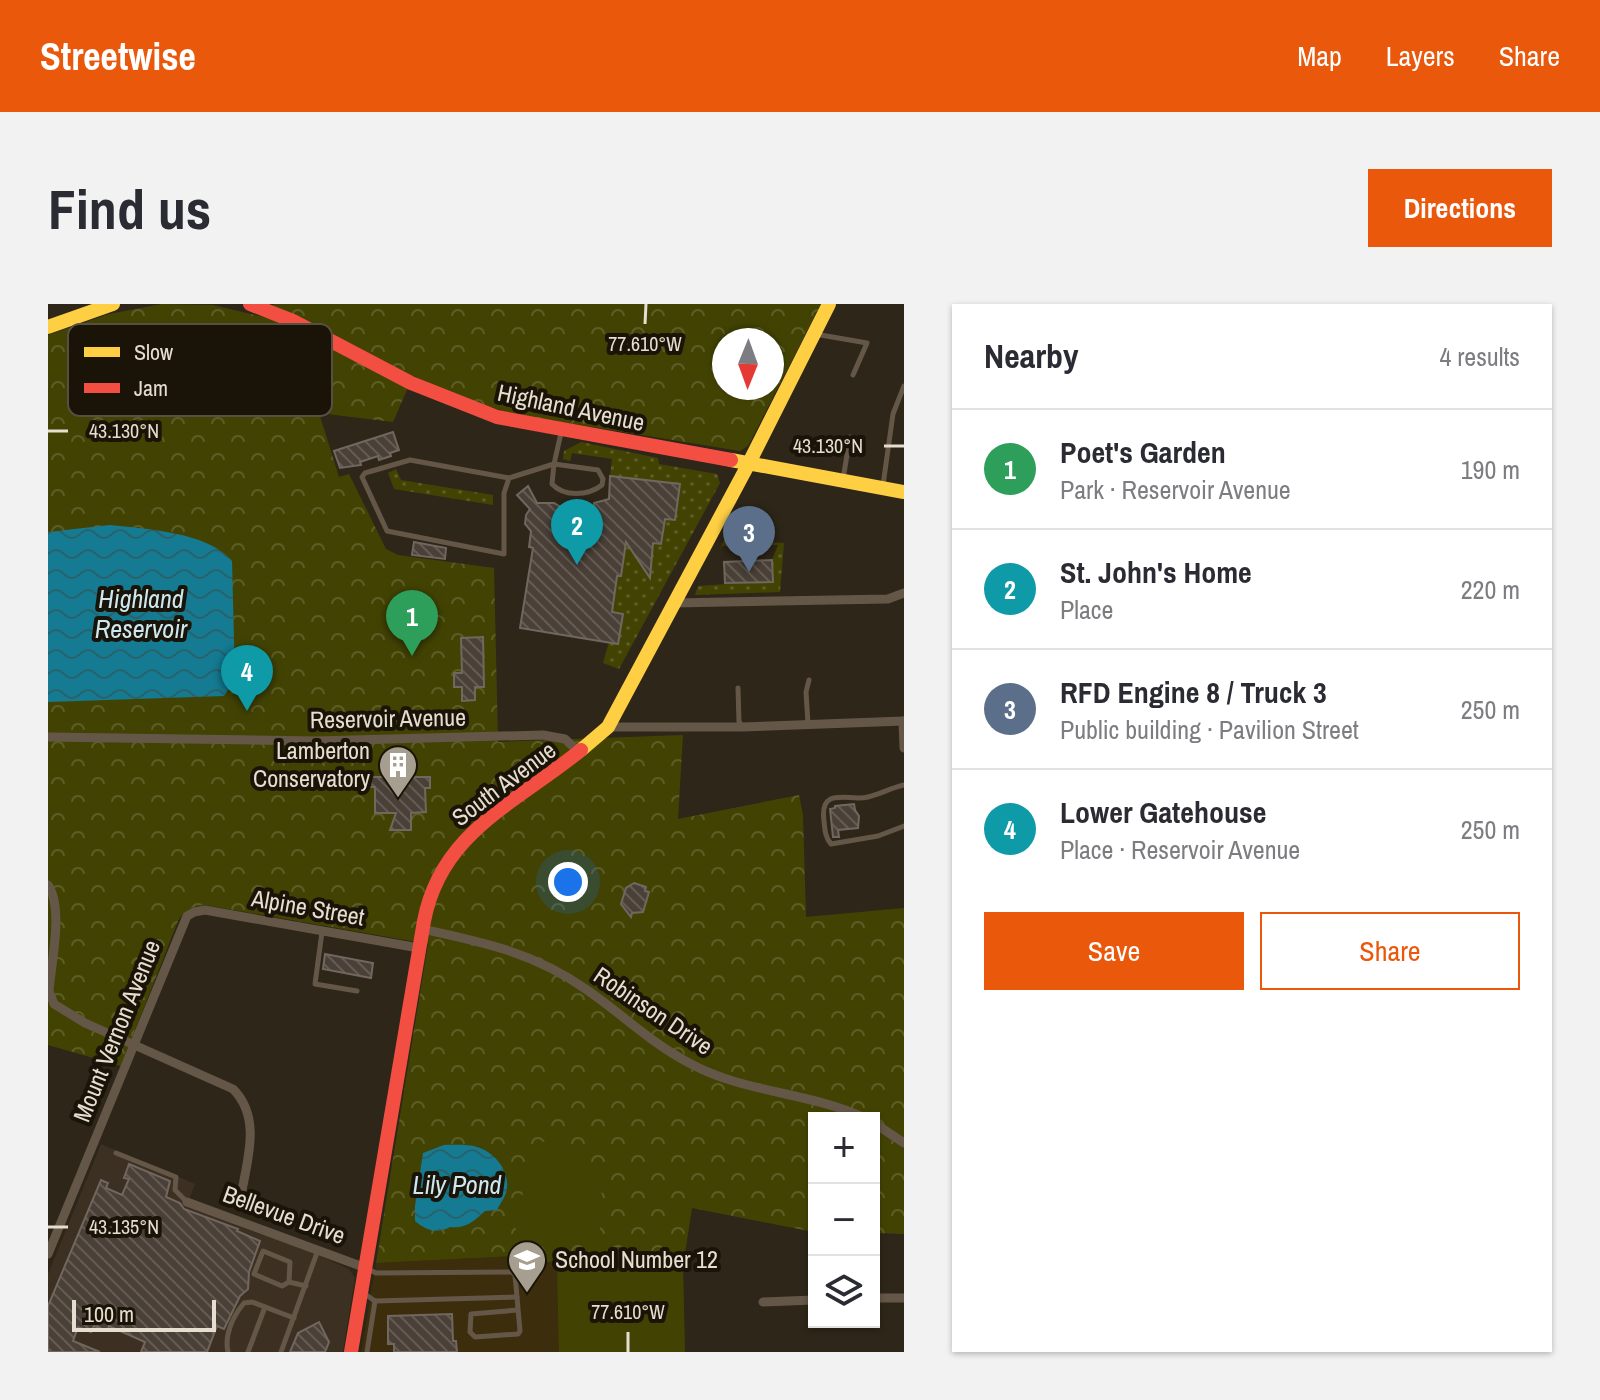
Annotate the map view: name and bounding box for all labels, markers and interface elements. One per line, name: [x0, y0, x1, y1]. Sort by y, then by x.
text: Streetwise: [40, 31, 196, 82]
text: Map: [1297, 37, 1342, 75]
text: Layers: [1386, 37, 1455, 75]
text: Share: [1499, 37, 1560, 75]
button: Directions: [1368, 169, 1552, 247]
text: Find us: [48, 171, 211, 246]
legend: [68, 324, 332, 416]
north arrow: [712, 328, 784, 400]
text: 77.610°W: [608, 330, 682, 357]
text: Nearby: [984, 333, 1079, 379]
text: Slow: [134, 337, 173, 367]
text: 4 results: [1439, 339, 1520, 374]
text: Jam: [134, 373, 168, 403]
street label: Highland Avenue: [495, 376, 648, 438]
text: 43.130°N: [89, 417, 159, 444]
text: 43.130°N: [793, 432, 863, 459]
text: Poet's Garden: [1060, 432, 1226, 472]
text: 1: [1004, 452, 1016, 487]
text: 190 m: [1461, 452, 1520, 487]
text: Park · Reservoir Avenue: [1060, 472, 1291, 507]
pin: 2: [551, 499, 603, 565]
pin: 3: [723, 506, 775, 572]
text: St. John's Home: [1060, 552, 1252, 592]
text: 2: [1004, 572, 1016, 607]
text: 220 m: [1461, 572, 1520, 607]
water label: Highland Reservoir: [95, 581, 188, 646]
pin: 1: [386, 590, 438, 656]
text: Place: [1060, 592, 1113, 627]
pin: 4: [221, 645, 273, 711]
text: RFD Engine 8 / Truck 3: [1060, 672, 1327, 712]
text: 3: [1004, 692, 1016, 727]
text: 250 m: [1461, 692, 1520, 727]
street label: Reservoir Avenue: [310, 701, 466, 735]
text: Public building · Pavilion Street: [1060, 712, 1359, 747]
place label: Lamberton Conservatory: [253, 734, 370, 794]
street label: South Avenue: [445, 734, 562, 833]
building icon: Lamberton Conservatory: [377, 744, 419, 799]
text: Lower Gatehouse: [1060, 792, 1266, 832]
text: 4: [1004, 812, 1016, 847]
text: 250 m: [1461, 812, 1520, 847]
text: Place · Reservoir Avenue: [1060, 832, 1300, 867]
your location: [548, 862, 588, 902]
street label: Alpine Street: [248, 881, 367, 933]
button: Save: [984, 912, 1244, 990]
button: Share: [1260, 912, 1520, 990]
street label: Mount Vernon Avenue: [65, 935, 167, 1126]
street label: Robinson Drive: [588, 959, 719, 1062]
map controls: [808, 1112, 880, 1328]
button: +: [808, 1112, 880, 1184]
water label: Lily Pond: [413, 1167, 502, 1202]
street label: Bellevue Drive: [219, 1177, 350, 1251]
button: −: [808, 1184, 880, 1256]
text: 43.135°N: [89, 1213, 159, 1240]
school or university icon: School Number 12: [506, 1239, 548, 1294]
place label: School Number 12: [555, 1243, 718, 1275]
button: layers: [808, 1256, 880, 1328]
scale bar: [72, 1296, 216, 1332]
text: 77.610°W: [591, 1298, 665, 1325]
text: 100 m: [84, 1299, 134, 1329]

